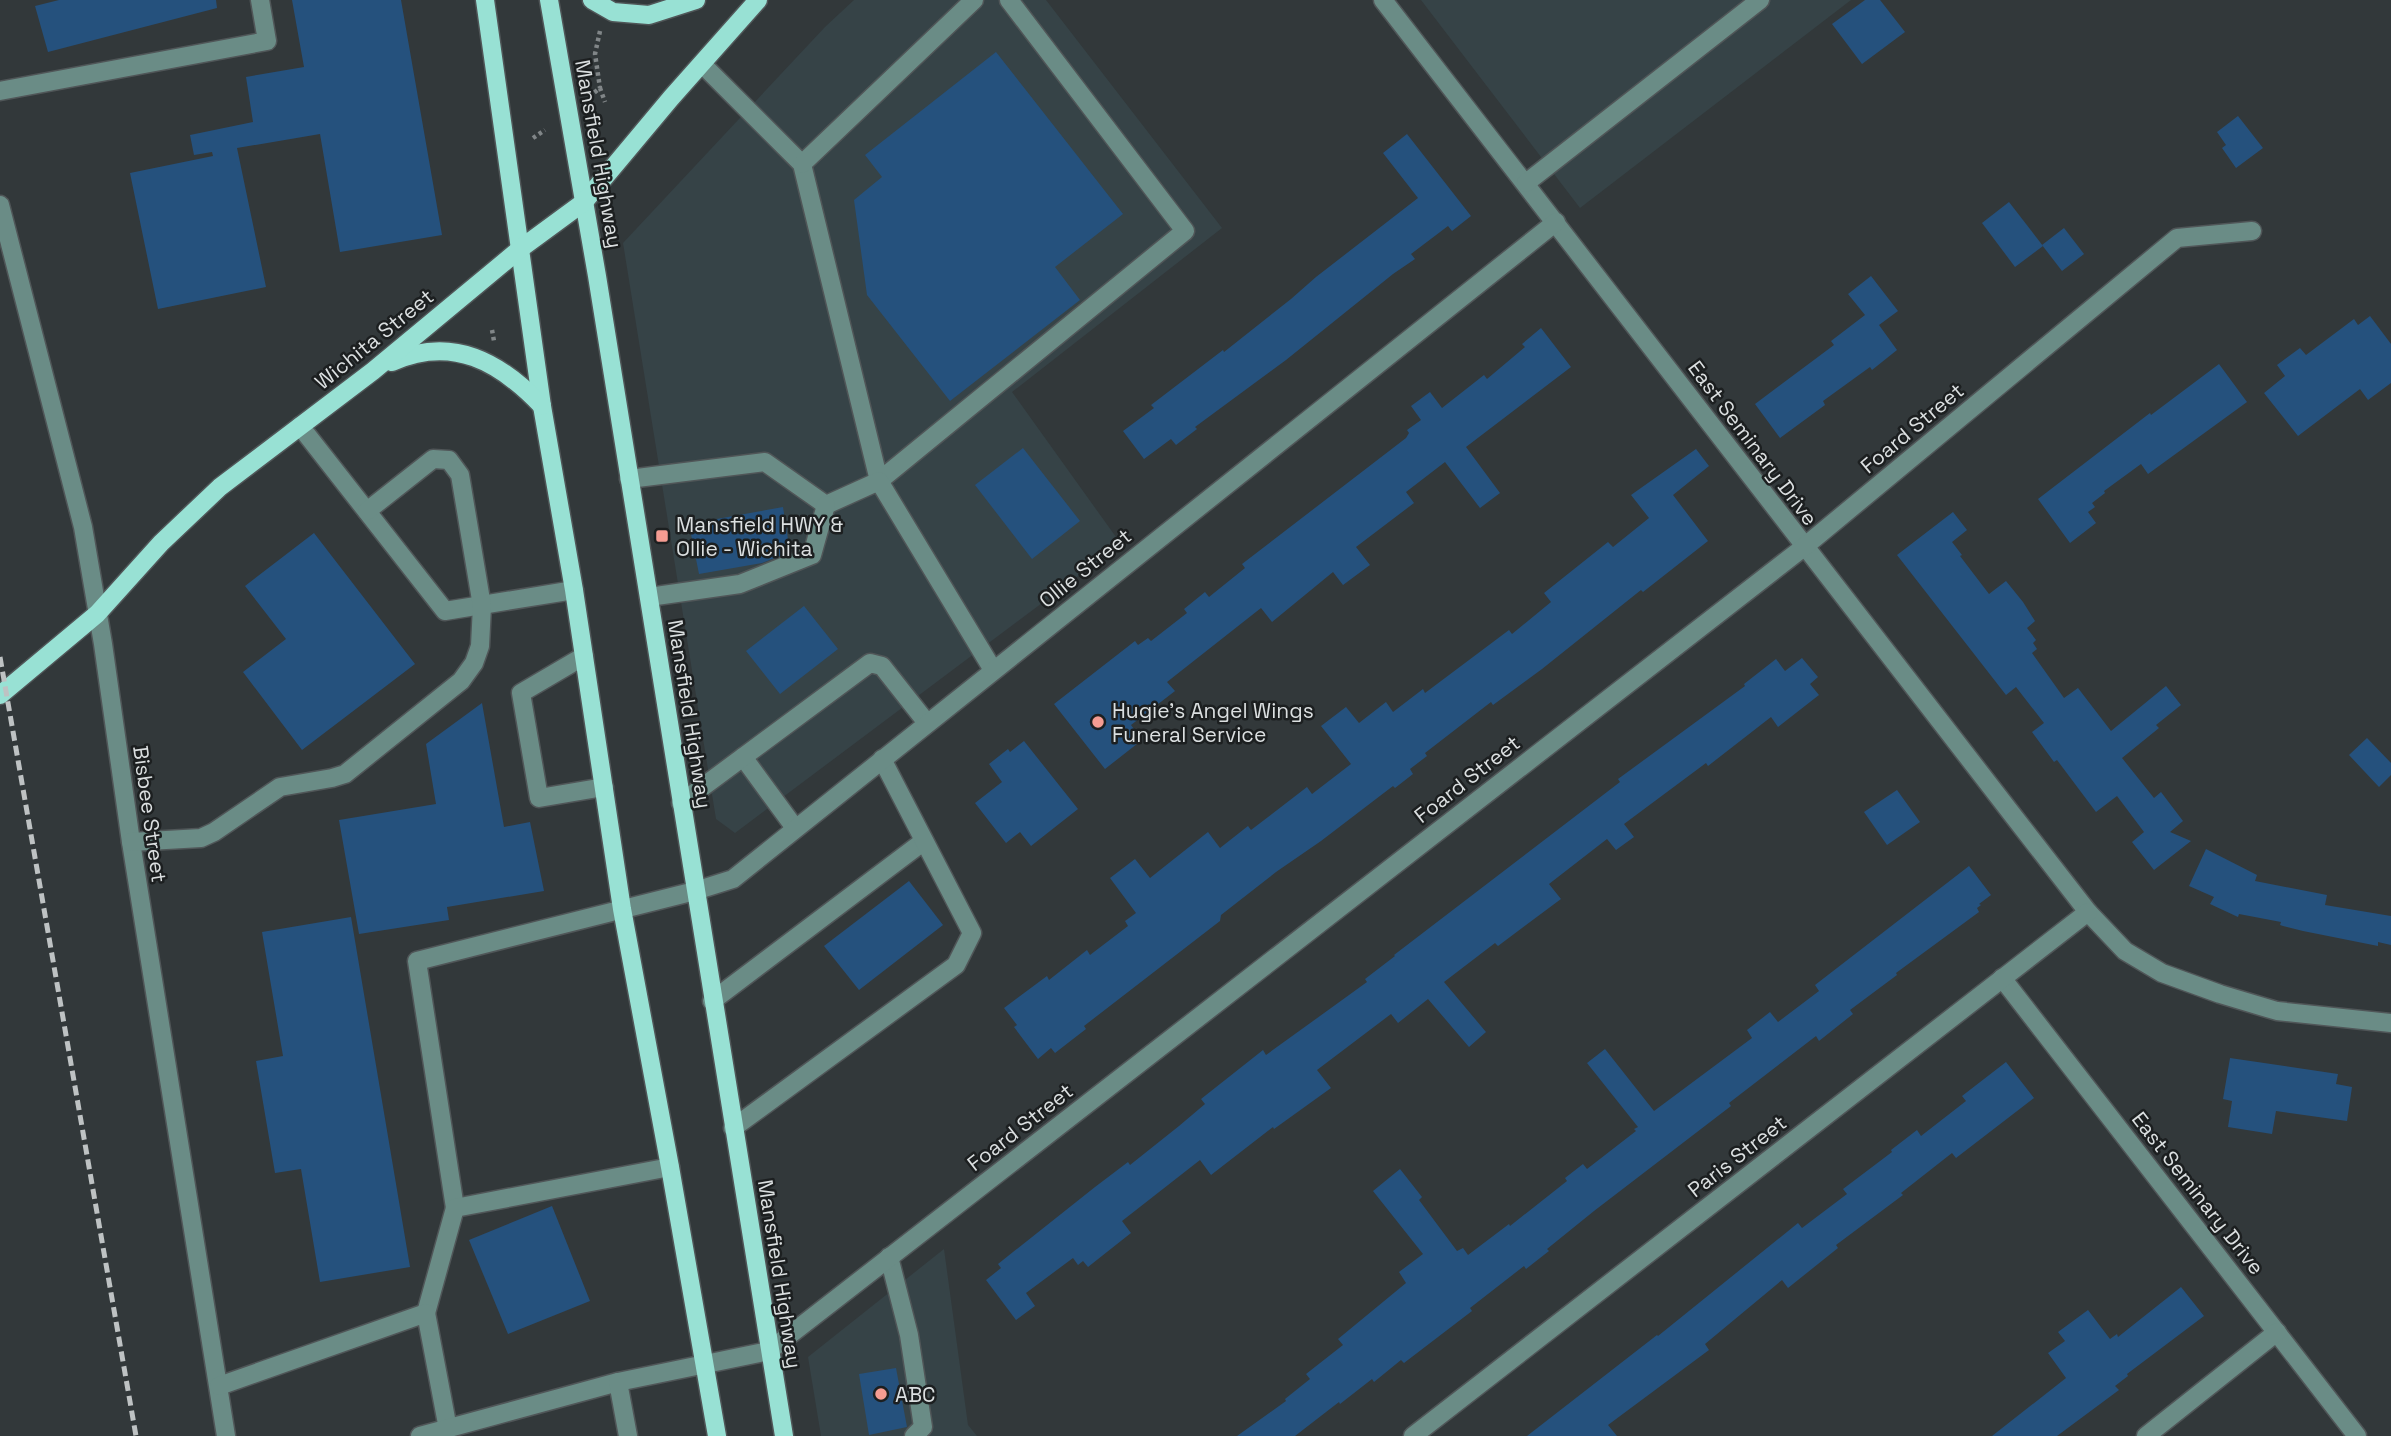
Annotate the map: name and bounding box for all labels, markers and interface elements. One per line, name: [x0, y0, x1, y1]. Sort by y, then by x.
street label: Mansfield Highway: [569, 58, 629, 250]
street label: Wichita Street: [309, 283, 439, 395]
street label: East Seminary Drive: [1682, 355, 1824, 531]
street label: Foard Street: [1855, 377, 1969, 479]
place label: Mansfield HWY & Ollie - Wichita: [676, 511, 843, 562]
street label: Ollie Street: [1033, 522, 1137, 614]
marker: Mansfield HWY & Ollie - Wichita: [654, 528, 670, 544]
street label: Mansfield Highway: [662, 618, 718, 810]
place label: Hugie's Angel Wings Funeral Service: [1112, 697, 1314, 748]
marker: Hugie's Angel Wings Funeral Service: [1090, 714, 1106, 730]
street label: Foard Street: [1409, 729, 1525, 829]
street label: Bisbee Street: [127, 744, 173, 884]
street label: Foard Street: [962, 1077, 1078, 1177]
street label: East Seminary Drive: [2126, 1106, 2270, 1280]
street label: Paris Street: [1682, 1109, 1792, 1203]
street label: Mansfield Highway: [752, 1178, 808, 1370]
place label: ABC: [895, 1381, 936, 1408]
marker: ABC: [873, 1386, 889, 1402]

